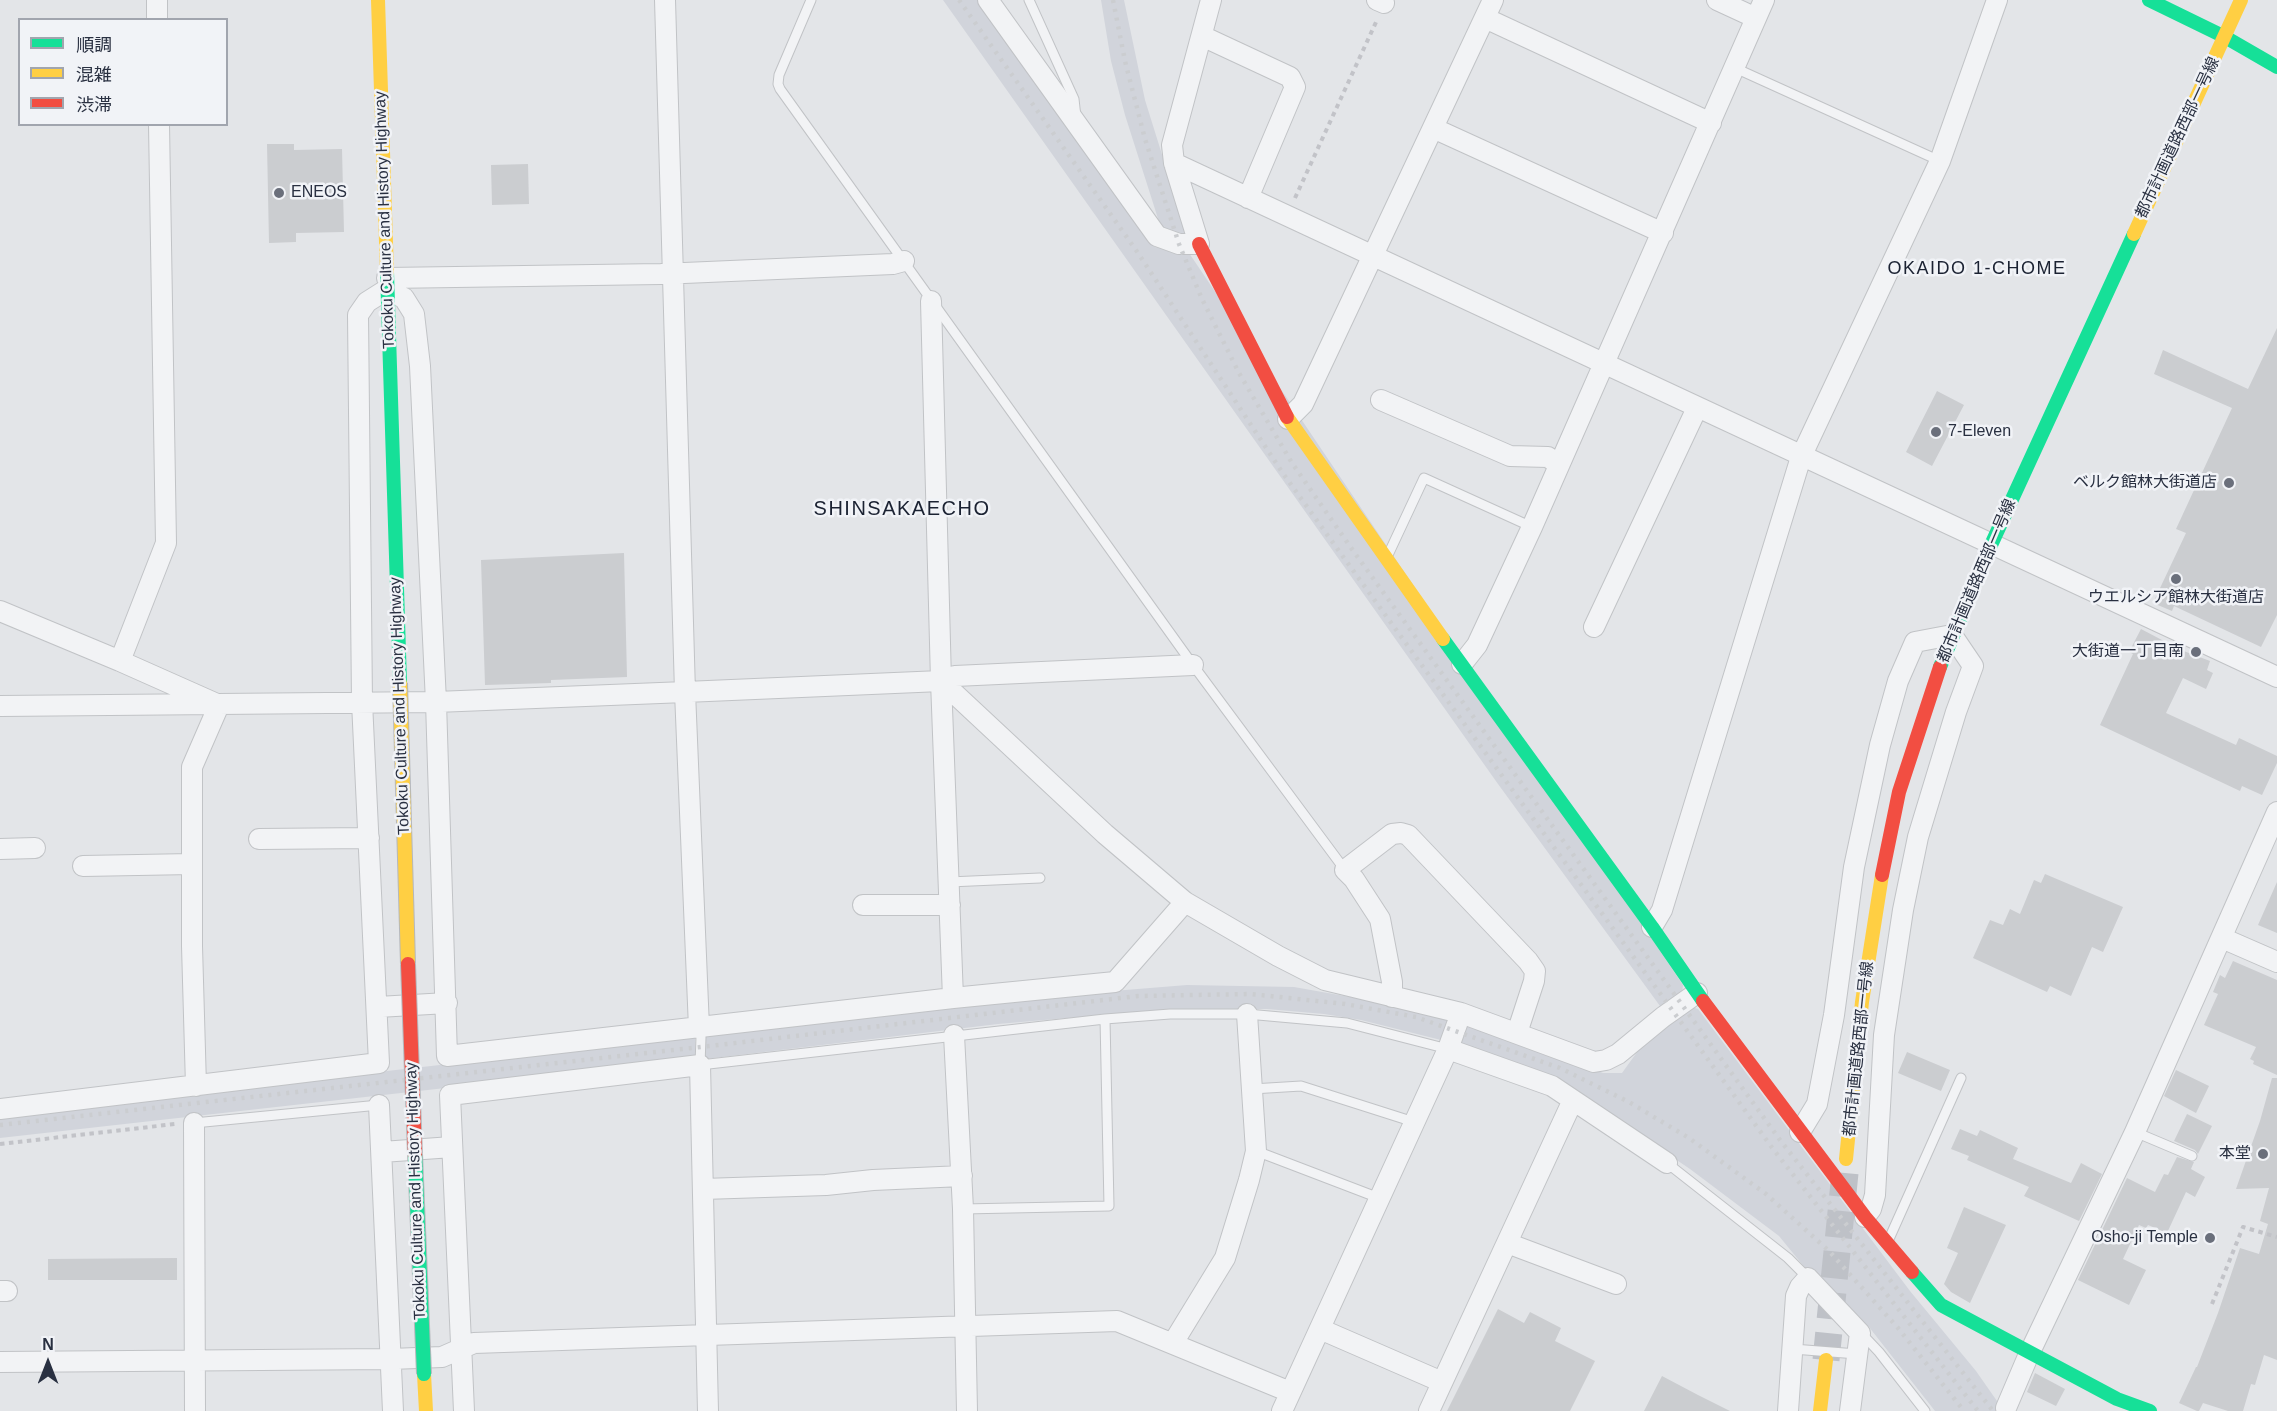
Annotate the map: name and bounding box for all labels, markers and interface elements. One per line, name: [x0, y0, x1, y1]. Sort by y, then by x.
legend: [18, 18, 228, 126]
text: 順調: [76, 35, 112, 55]
street label: 都市計画道路西部一号線: [2132, 54, 2224, 222]
text: 混雑: [76, 65, 112, 85]
street label: Tokoku Culture and History Highway: [371, 91, 399, 349]
text: 渋滞: [76, 95, 112, 115]
place label: ENEOS: [291, 183, 347, 203]
marker: ENEOS: [272, 186, 286, 200]
district label: OKAIDO 1-CHOME: [1887, 258, 2067, 280]
place label: 7-Eleven: [1948, 422, 2011, 442]
marker: 7-Eleven: [1929, 425, 1943, 439]
place label: ベルク館林大街道店: [2073, 473, 2217, 493]
marker: ベルク館林大街道店: [2222, 476, 2236, 490]
street label: 都市計画道路西部一号線: [1934, 496, 2020, 666]
district label: SHINSAKAECHO: [814, 497, 990, 521]
marker: ウエルシア館林大街道店: [2169, 572, 2183, 586]
street label: Tokoku Culture and History Highway: [386, 577, 414, 835]
place label: ウエルシア館林大街道店: [2088, 588, 2264, 608]
place label: 大街道一丁目南: [2072, 642, 2184, 662]
marker: 大街道一丁目南: [2189, 645, 2203, 659]
street label: 都市計画道路西部一号線: [1840, 960, 1878, 1138]
street label: Tokoku Culture and History Highway: [402, 1062, 430, 1320]
place label: 本堂: [2219, 1144, 2251, 1164]
marker: 本堂: [2256, 1147, 2270, 1161]
place label: Osho-ji Temple: [2091, 1228, 2198, 1248]
marker: Osho-ji Temple: [2203, 1231, 2217, 1245]
north arrow: [18, 1333, 78, 1393]
text: N: [42, 1336, 54, 1353]

